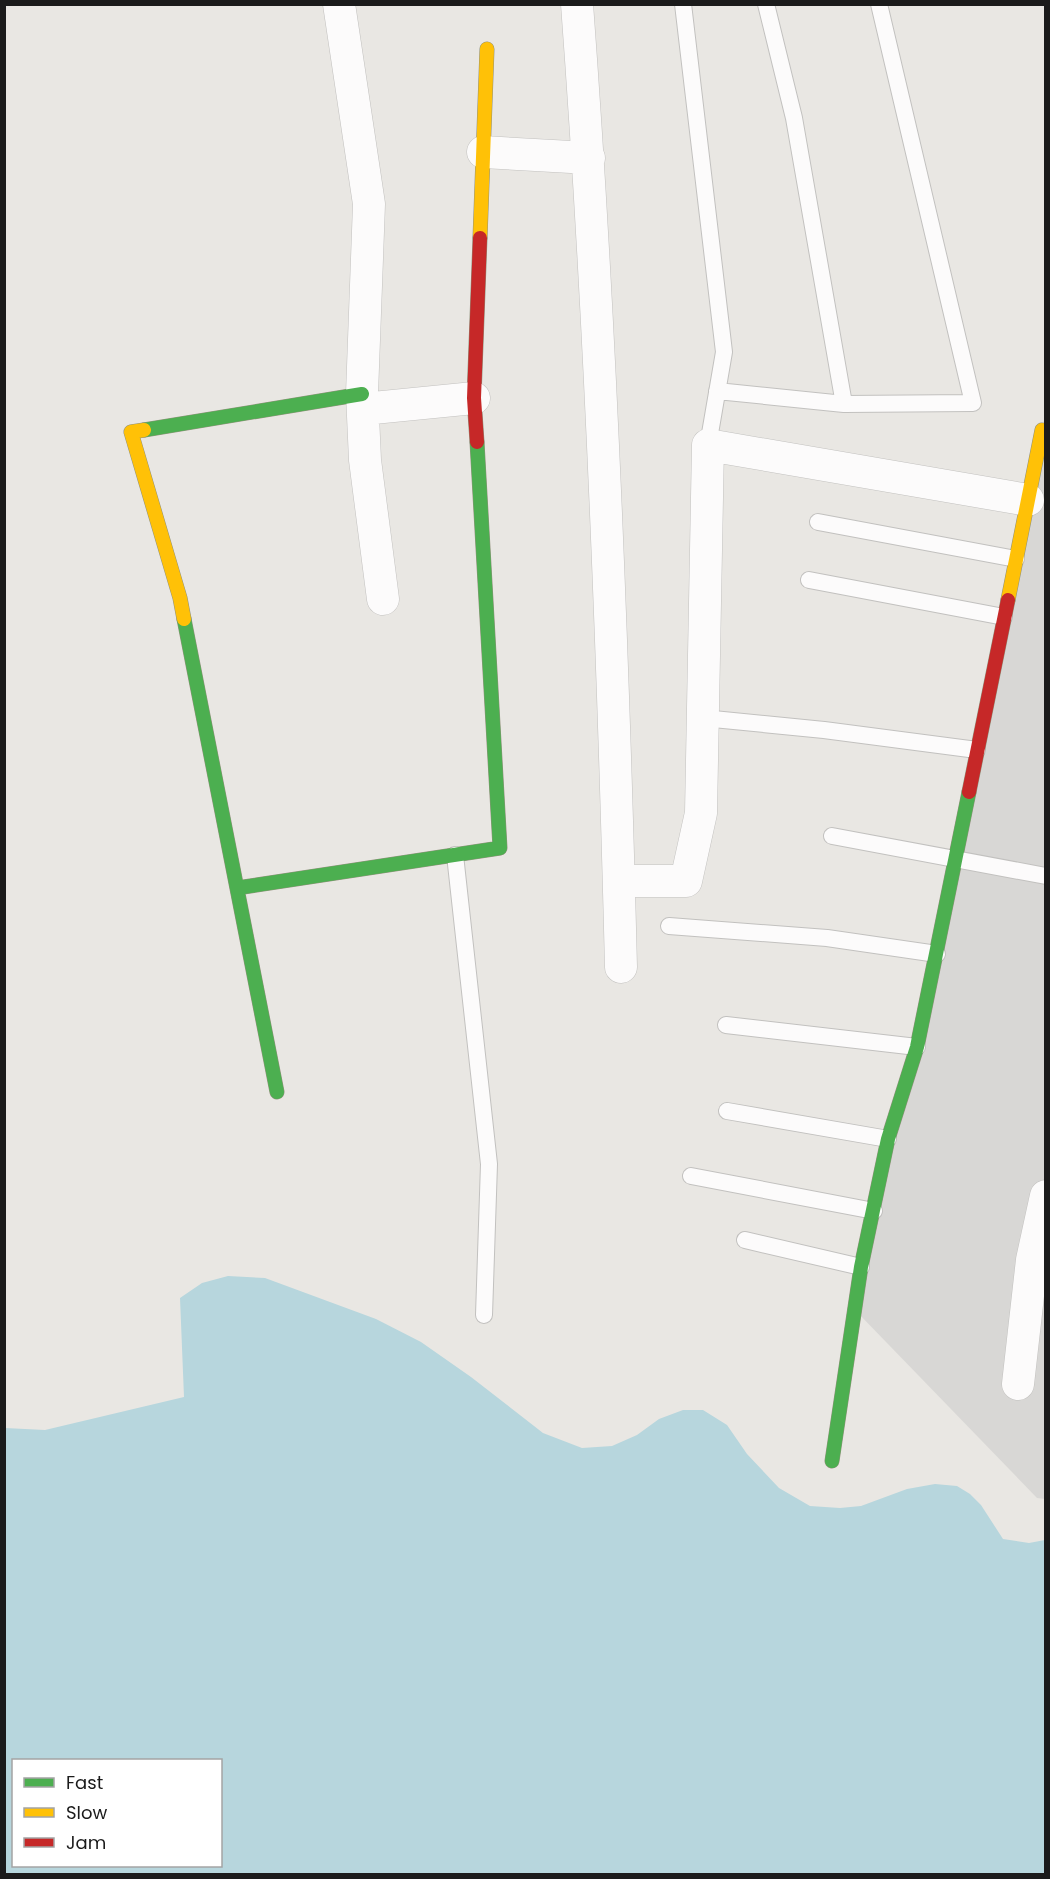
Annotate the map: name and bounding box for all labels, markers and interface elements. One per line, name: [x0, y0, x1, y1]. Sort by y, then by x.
legend: [12, 1759, 222, 1867]
text: Fast: [66, 1770, 103, 1795]
text: Slow: [66, 1800, 108, 1825]
text: Jam: [66, 1830, 106, 1855]

